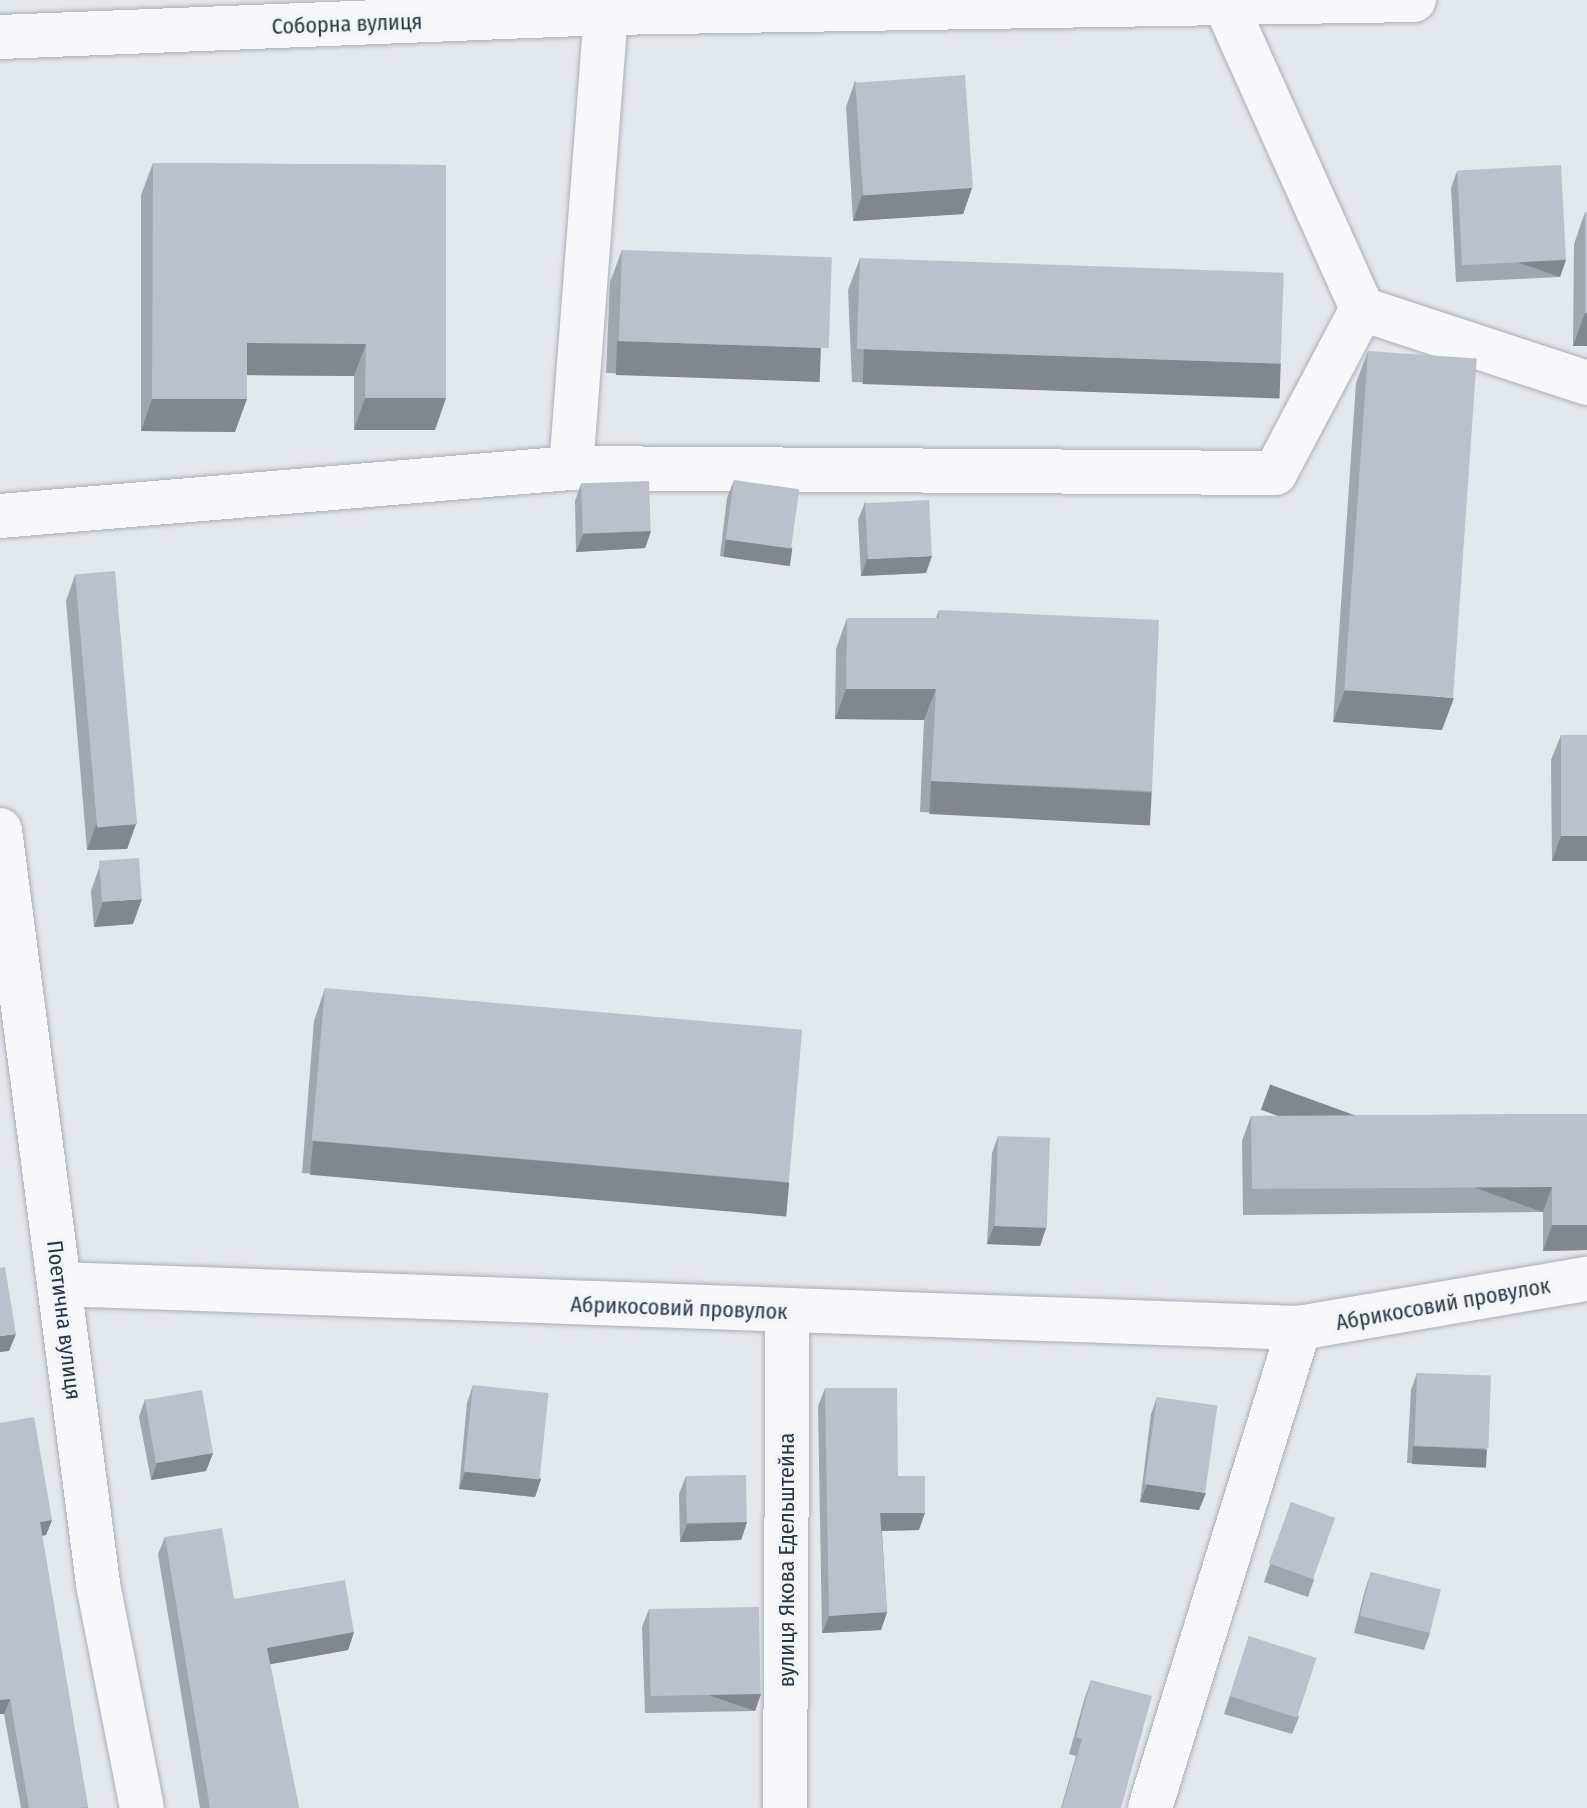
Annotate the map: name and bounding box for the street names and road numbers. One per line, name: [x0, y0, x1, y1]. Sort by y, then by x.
street label: Соборна вулиця: [271, 8, 423, 40]
street label: Поетична вулиця: [41, 1239, 87, 1401]
street label: Абрикосовий провулок: [1334, 1272, 1552, 1336]
street label: Абрикосовий провулок: [570, 1291, 788, 1325]
street label: вулиця Якова Едельштейна: [774, 1433, 800, 1687]

